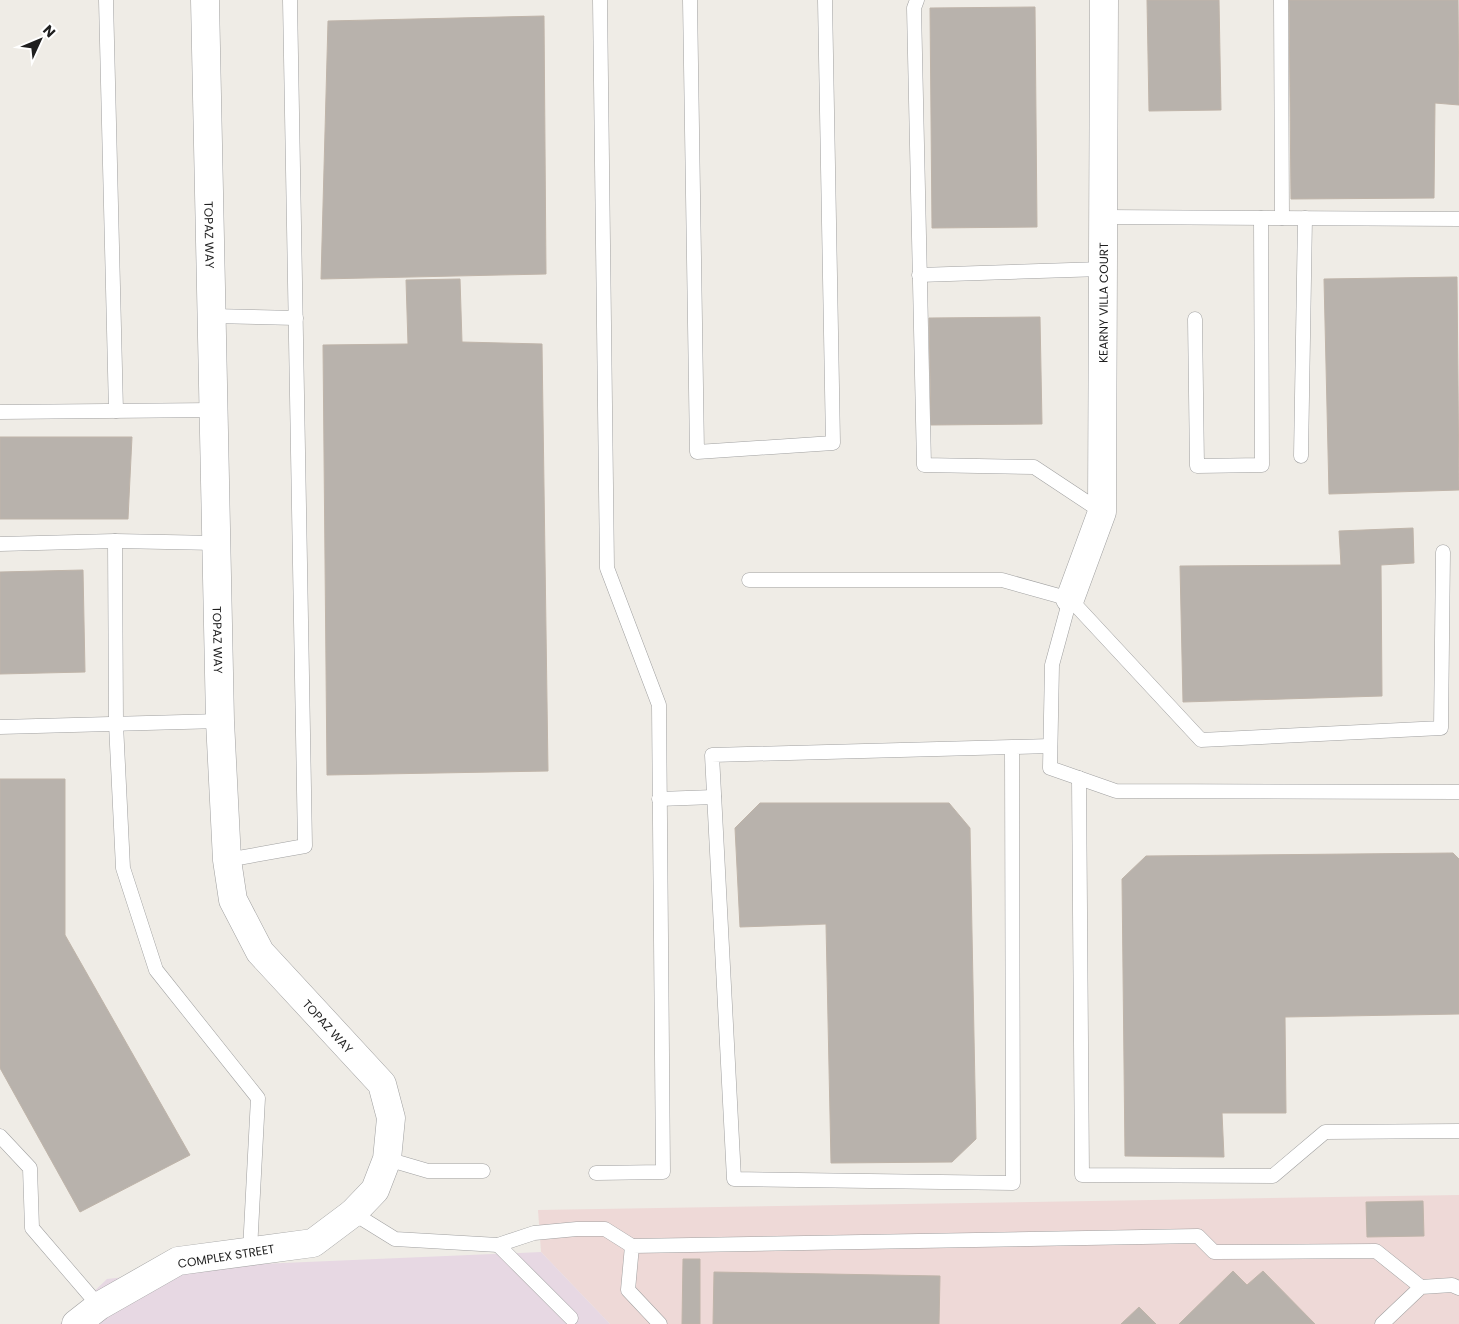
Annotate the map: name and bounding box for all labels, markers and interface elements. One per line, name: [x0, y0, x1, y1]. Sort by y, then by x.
north arrow: [15, 15, 65, 65]
text: N: [39, 20, 60, 42]
street label: TOPAZ WAY: [201, 201, 219, 269]
street label: KEARNY VILLA COURT: [1094, 242, 1112, 363]
street label: TOPAZ WAY: [209, 606, 228, 674]
street label: TOPAZ WAY: [299, 995, 357, 1056]
street label: COMPLEX STREET: [176, 1240, 276, 1272]

